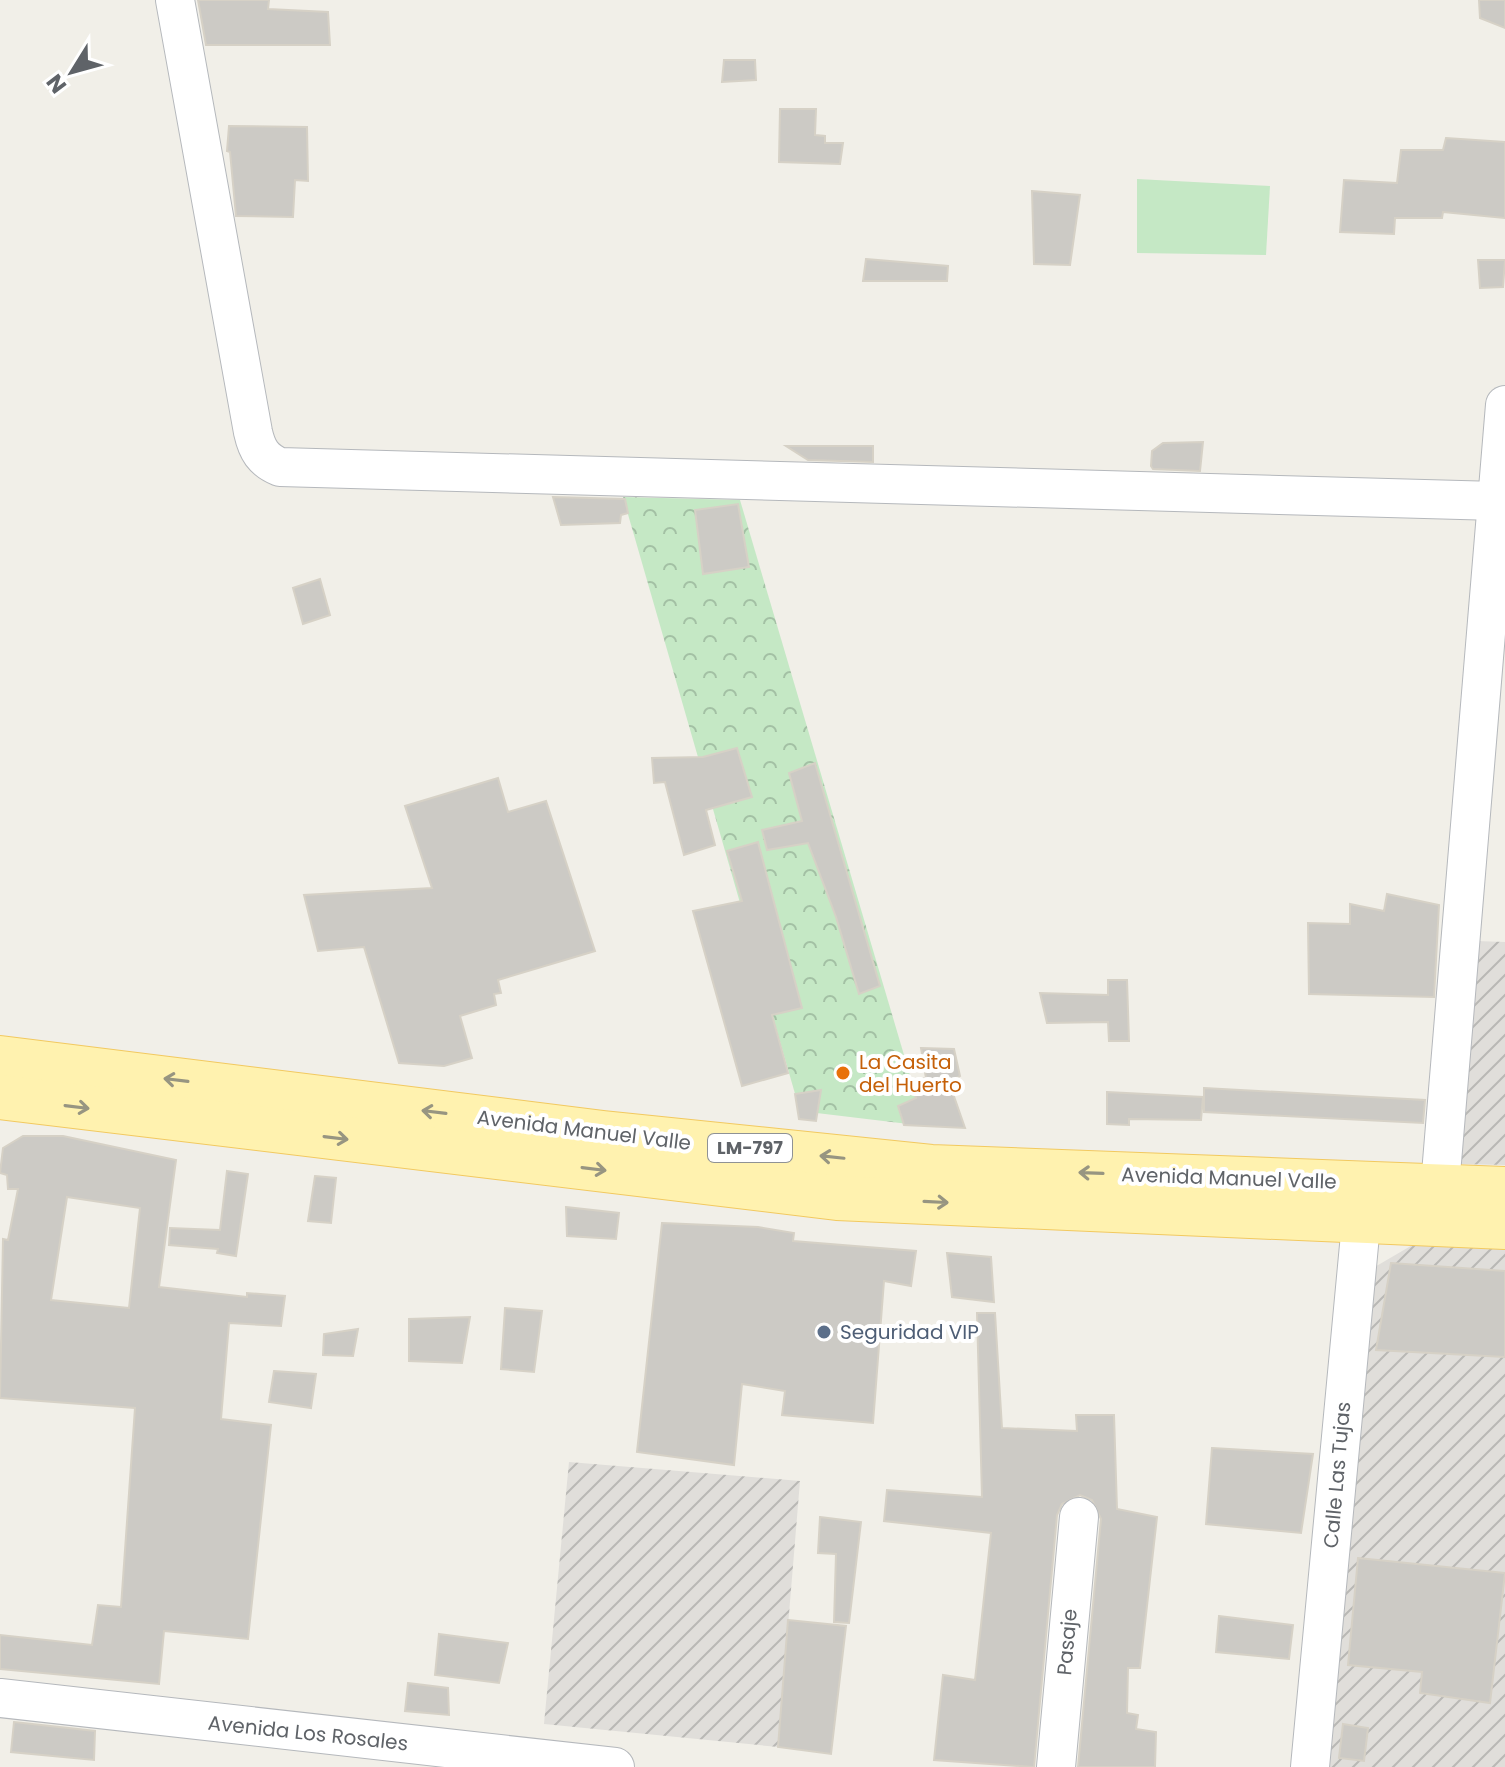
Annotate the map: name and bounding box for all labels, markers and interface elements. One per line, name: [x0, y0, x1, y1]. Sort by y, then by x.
north arrow: [32, 32, 112, 112]
text: N: [39, 68, 74, 100]
place label: La Casita del Huerto: [859, 1048, 962, 1099]
marker: La Casita del Huerto: [834, 1064, 852, 1082]
one-way arrow: [164, 1072, 190, 1087]
one-way arrow: [64, 1100, 89, 1115]
street label: Avenida Manuel Valle: [475, 1103, 693, 1157]
one-way arrow: [422, 1105, 448, 1120]
one-way arrow: [322, 1131, 348, 1146]
road number: LM-797: [708, 1134, 792, 1162]
one-way arrow: [819, 1149, 846, 1164]
street label: Avenida Manuel Valle: [1121, 1160, 1337, 1196]
one-way arrow: [581, 1162, 606, 1177]
one-way arrow: [1078, 1165, 1105, 1180]
one-way arrow: [922, 1195, 949, 1210]
place label: Seguridad VIP: [840, 1318, 979, 1346]
marker: Seguridad VIP: [815, 1323, 833, 1341]
street label: Calle Las Tujas: [1317, 1401, 1357, 1549]
street label: Pasaje: [1050, 1608, 1084, 1676]
street label: Avenida Los Rosales: [207, 1709, 409, 1757]

